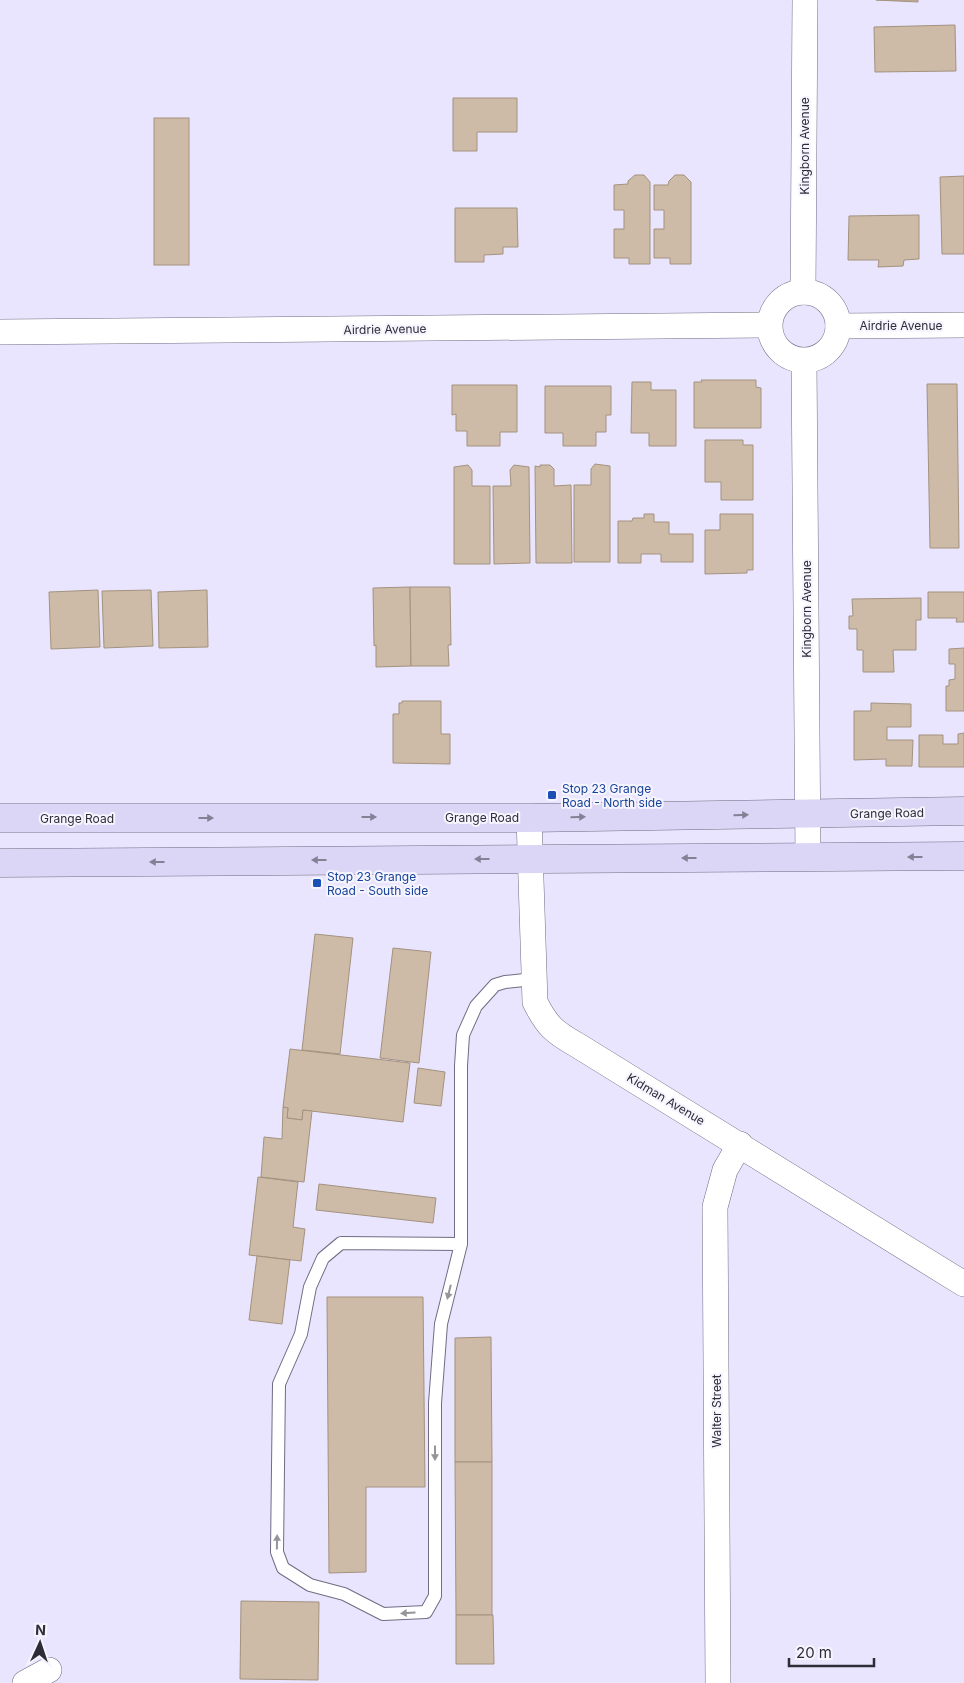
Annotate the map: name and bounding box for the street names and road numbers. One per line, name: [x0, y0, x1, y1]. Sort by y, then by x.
street label: Kingborn Avenue: [797, 97, 812, 195]
street label: Airdrie Avenue: [859, 318, 943, 333]
street label: Airdrie Avenue: [343, 321, 427, 337]
street label: Kingborn Avenue: [799, 560, 814, 658]
street label: Grange Road: [850, 805, 924, 821]
street label: Grange Road: [445, 810, 519, 825]
street label: Grange Road: [40, 811, 114, 826]
street label: Kidman Avenue: [624, 1070, 708, 1128]
street label: Walter Street: [709, 1374, 724, 1448]

